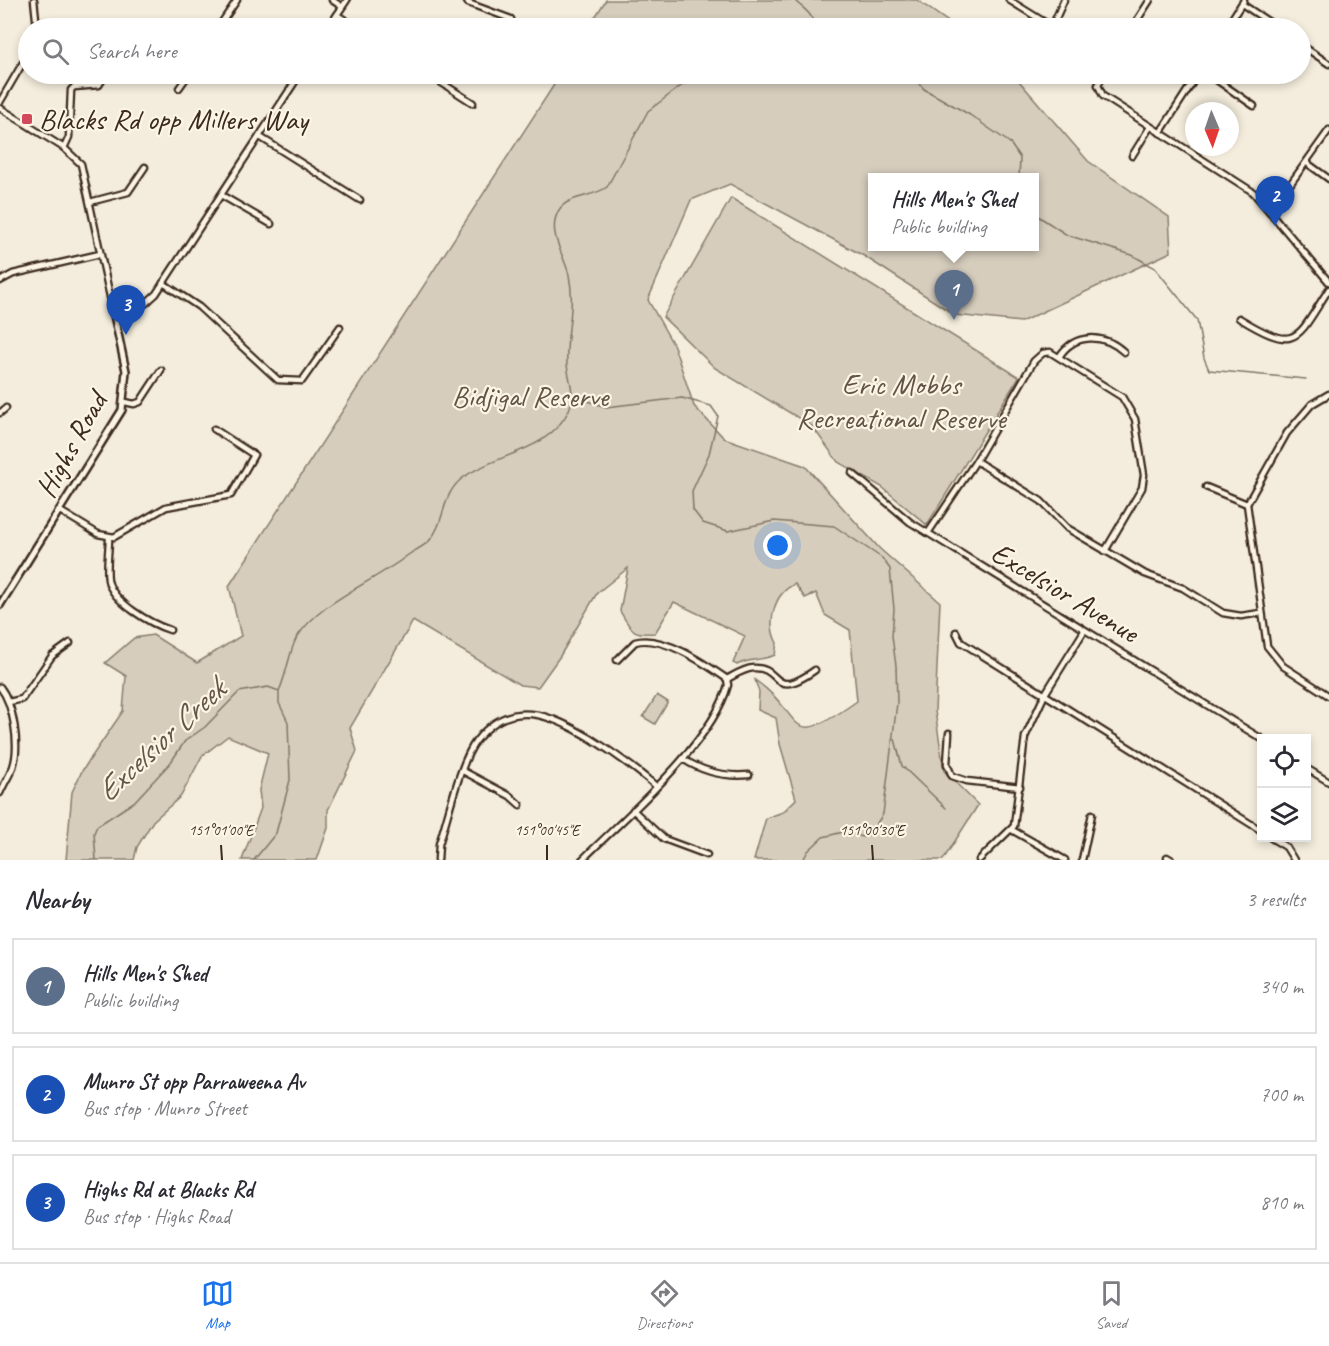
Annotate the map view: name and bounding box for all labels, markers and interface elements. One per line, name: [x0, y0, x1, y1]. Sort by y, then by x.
search box: [18, 18, 1311, 84]
icon: search: [39, 35, 72, 68]
text: Search here: [87, 37, 177, 65]
place label: Blacks Rd opp Millers Way: [39, 100, 311, 138]
north arrow: [1185, 102, 1239, 156]
marker: Blacks Rd opp Millers Way: [20, 112, 34, 126]
popup: [868, 173, 1039, 251]
pin: 2: [1256, 176, 1294, 226]
text: Hills Men's Shed: [891, 186, 1016, 214]
text: Public building: [891, 214, 986, 239]
pin: 1: [934, 270, 974, 320]
pin: 3: [106, 286, 146, 335]
park label: Eric Mobbs Recreational Reserve: [796, 365, 1008, 437]
park label: Bidjigal Reserve: [452, 377, 610, 415]
street label: Highs Road: [27, 382, 117, 504]
your location: [763, 531, 792, 560]
street label: Excelsior Avenue: [984, 533, 1148, 652]
water label: Excelsior Creek: [87, 667, 237, 811]
map controls: [1257, 734, 1311, 842]
button: locate: [1257, 734, 1311, 788]
button: layers: [1257, 788, 1311, 842]
text: 151°01'00"E: [189, 821, 255, 840]
text: 151°00'45"E: [515, 821, 581, 840]
text: 151°00'30"E: [840, 821, 906, 840]
text: Nearby: [24, 883, 89, 916]
text: 3 results: [1246, 887, 1305, 912]
text: Hills Men's Shed: [83, 960, 207, 988]
text: 1: [41, 974, 50, 999]
text: 340 m: [1260, 974, 1303, 999]
text: Public building: [83, 988, 178, 1013]
text: Munro St opp Parraweena Av: [83, 1068, 305, 1096]
text: 2: [41, 1082, 50, 1107]
text: 700 m: [1260, 1082, 1303, 1107]
text: Bus stop · Munro Street: [83, 1096, 247, 1121]
text: Highs Rd at Blacks Rd: [83, 1176, 253, 1204]
text: 3: [41, 1190, 50, 1215]
text: 810 m: [1260, 1190, 1303, 1215]
text: Bus stop · Highs Road: [83, 1204, 230, 1229]
tab: Map: [201, 1277, 234, 1333]
tab: Directions: [637, 1277, 692, 1333]
tab: Saved: [1095, 1277, 1128, 1333]

